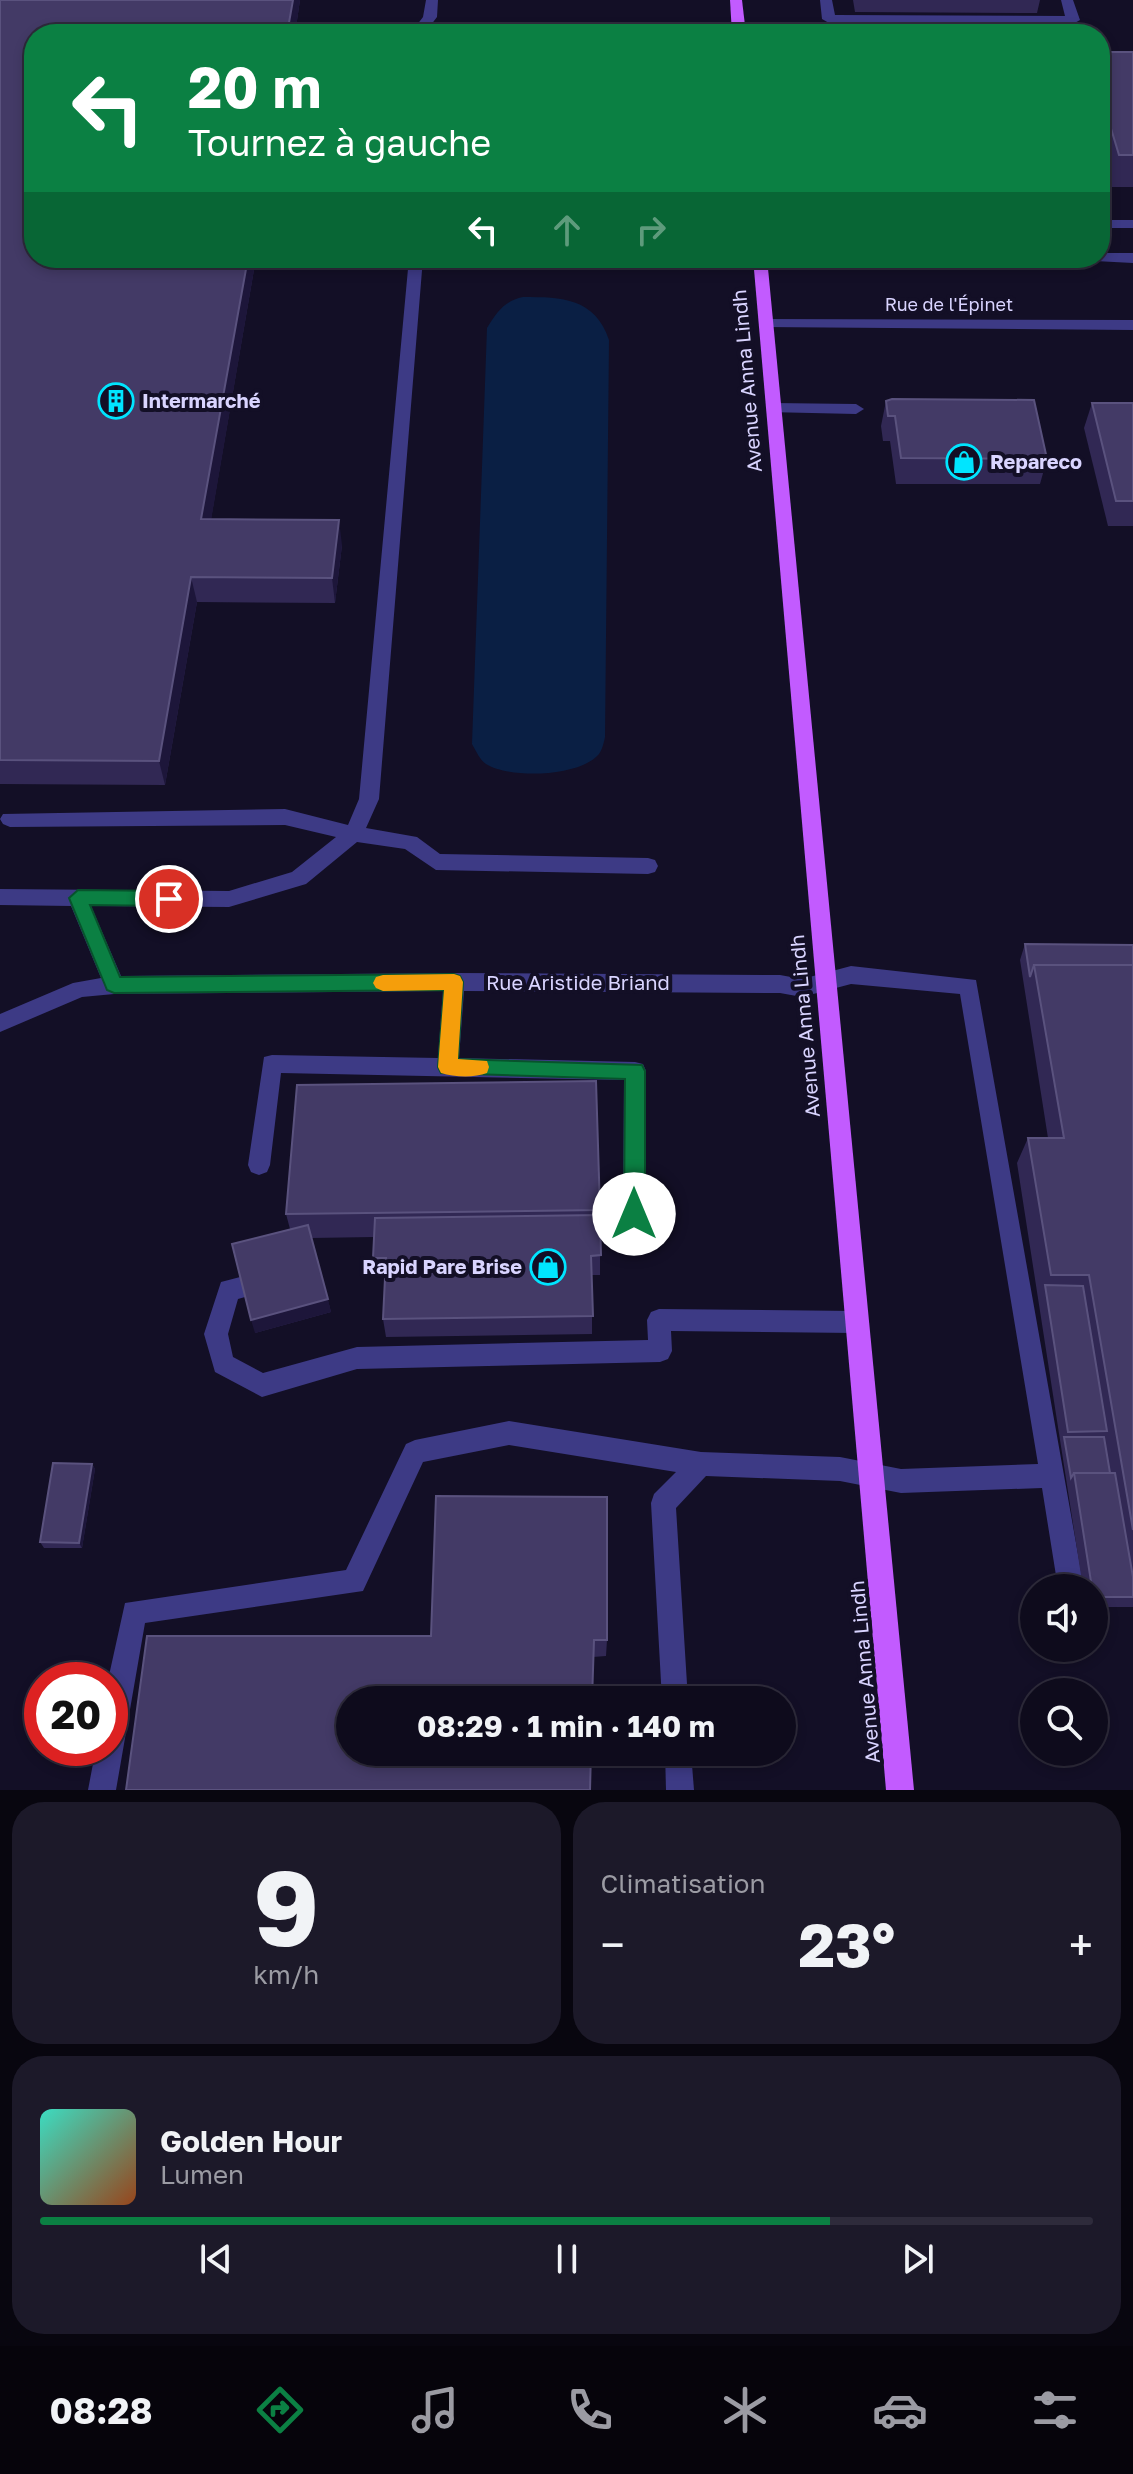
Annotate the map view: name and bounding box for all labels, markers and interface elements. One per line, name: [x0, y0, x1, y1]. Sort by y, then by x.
text: 20 m: [188, 53, 322, 120]
icon: left: [56, 56, 160, 160]
text: Tournez à gauche: [188, 121, 491, 164]
icon: left: [461, 208, 505, 252]
icon: ahead: [545, 208, 589, 252]
icon: right: [629, 208, 673, 252]
street label: Avenue Anna Lindh: [726, 289, 766, 474]
street label: Rue de l'Épinet: [885, 293, 1013, 315]
building icon: Intermarché: [97, 382, 135, 420]
place label: Intermarché: [142, 388, 261, 412]
shop icon: Repareco: [945, 443, 983, 481]
place label: Repareco: [990, 449, 1082, 473]
pin: [135, 865, 203, 933]
icon: arrive: [147, 877, 191, 921]
street label: Avenue Anna Lindh: [784, 934, 824, 1119]
street label: Rue Aristide Briand: [486, 970, 670, 994]
position arrow: [592, 1172, 676, 1256]
shop icon: Rapid Pare Brise: [529, 1248, 567, 1286]
place label: Rapid Pare Brise: [362, 1254, 522, 1278]
map controls: [1020, 1574, 1108, 1766]
button: sound: [1020, 1574, 1108, 1662]
street label: Avenue Anna Lindh: [844, 1580, 884, 1765]
speed limit sign: 20: [24, 1662, 128, 1766]
button: search: [1020, 1678, 1108, 1766]
text: 08:29 · 1 min · 140 m: [417, 1708, 715, 1744]
text: 9: [253, 1844, 319, 1969]
text: Climatisation: [601, 1868, 765, 1899]
text: 23°: [798, 1908, 895, 1980]
text: −: [601, 1918, 625, 1971]
text: +: [1069, 1918, 1093, 1971]
text: km/h: [253, 1959, 319, 1990]
text: Golden Hour: [160, 2123, 342, 2159]
text: Lumen: [160, 2159, 244, 2190]
icon: previous: [194, 2237, 238, 2281]
icon: pause: [545, 2237, 589, 2281]
icon: next: [896, 2237, 940, 2281]
icon: directions: [252, 2382, 308, 2438]
icon: music: [407, 2382, 463, 2438]
icon: phone: [562, 2382, 618, 2438]
icon: climate: [717, 2382, 773, 2438]
icon: car: [872, 2382, 928, 2438]
icon: filters: [1027, 2382, 1083, 2438]
text: 08:28: [50, 2389, 153, 2432]

